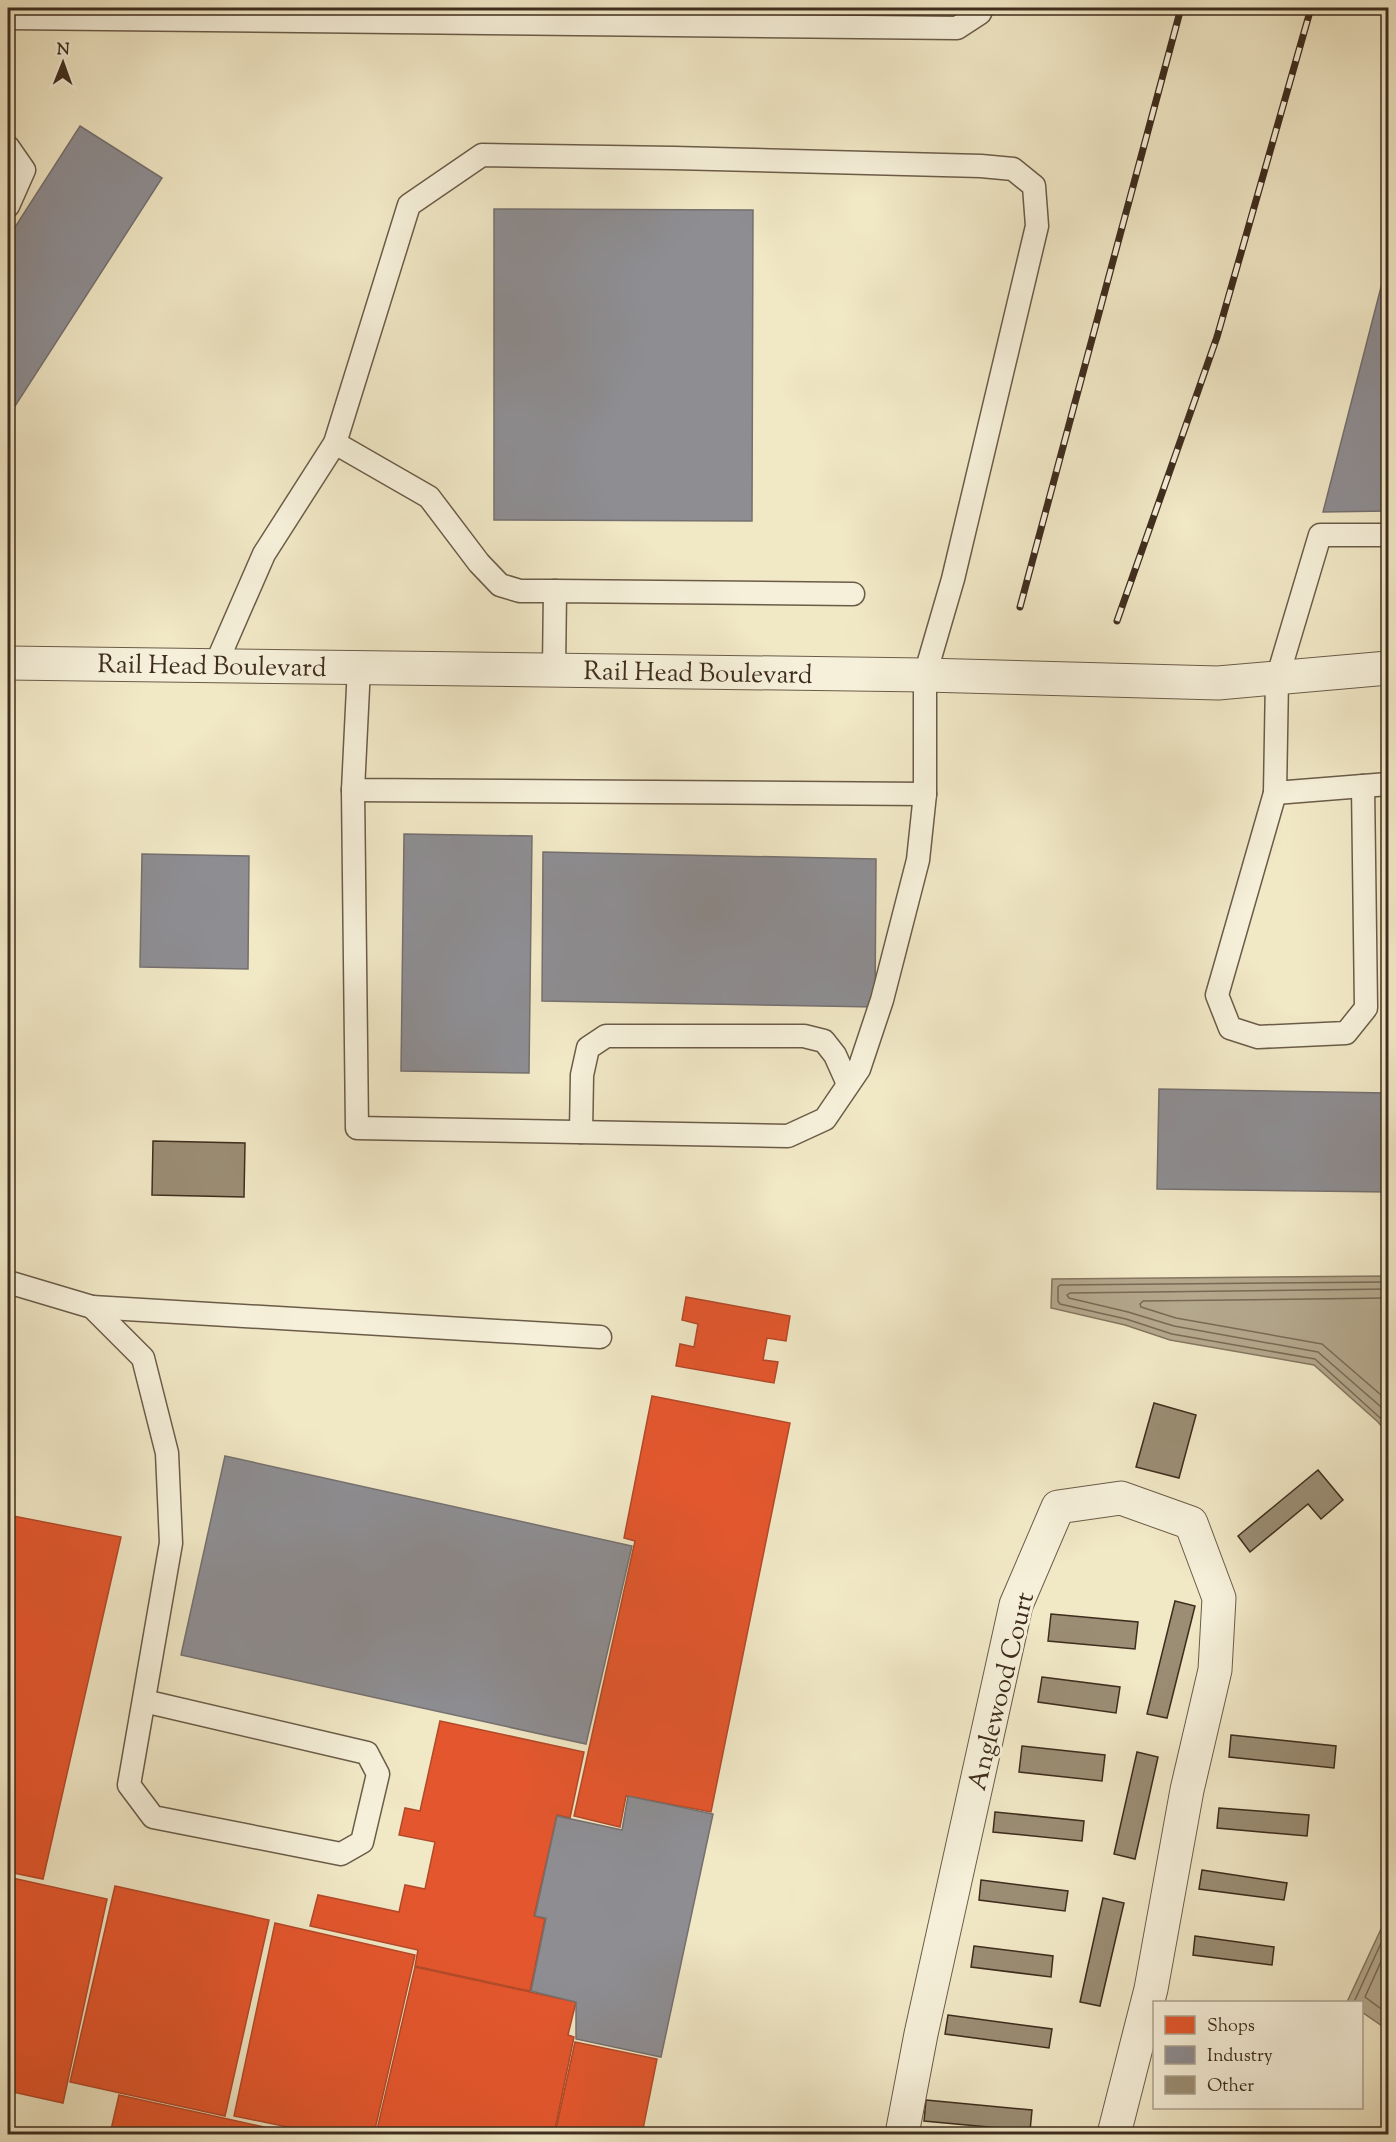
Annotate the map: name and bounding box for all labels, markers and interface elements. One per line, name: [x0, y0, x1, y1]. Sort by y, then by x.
north arrow: [33, 33, 93, 93]
text: N: [57, 39, 70, 62]
street label: Rail Head Boulevard: [97, 647, 327, 688]
street label: Rail Head Boulevard: [583, 654, 813, 695]
street label: Anglewood Court: [960, 1589, 1045, 1795]
legend: [1153, 2001, 1363, 2109]
text: Shops: [1207, 2014, 1255, 2040]
text: Industry: [1207, 2044, 1273, 2070]
text: Other: [1207, 2074, 1254, 2100]

